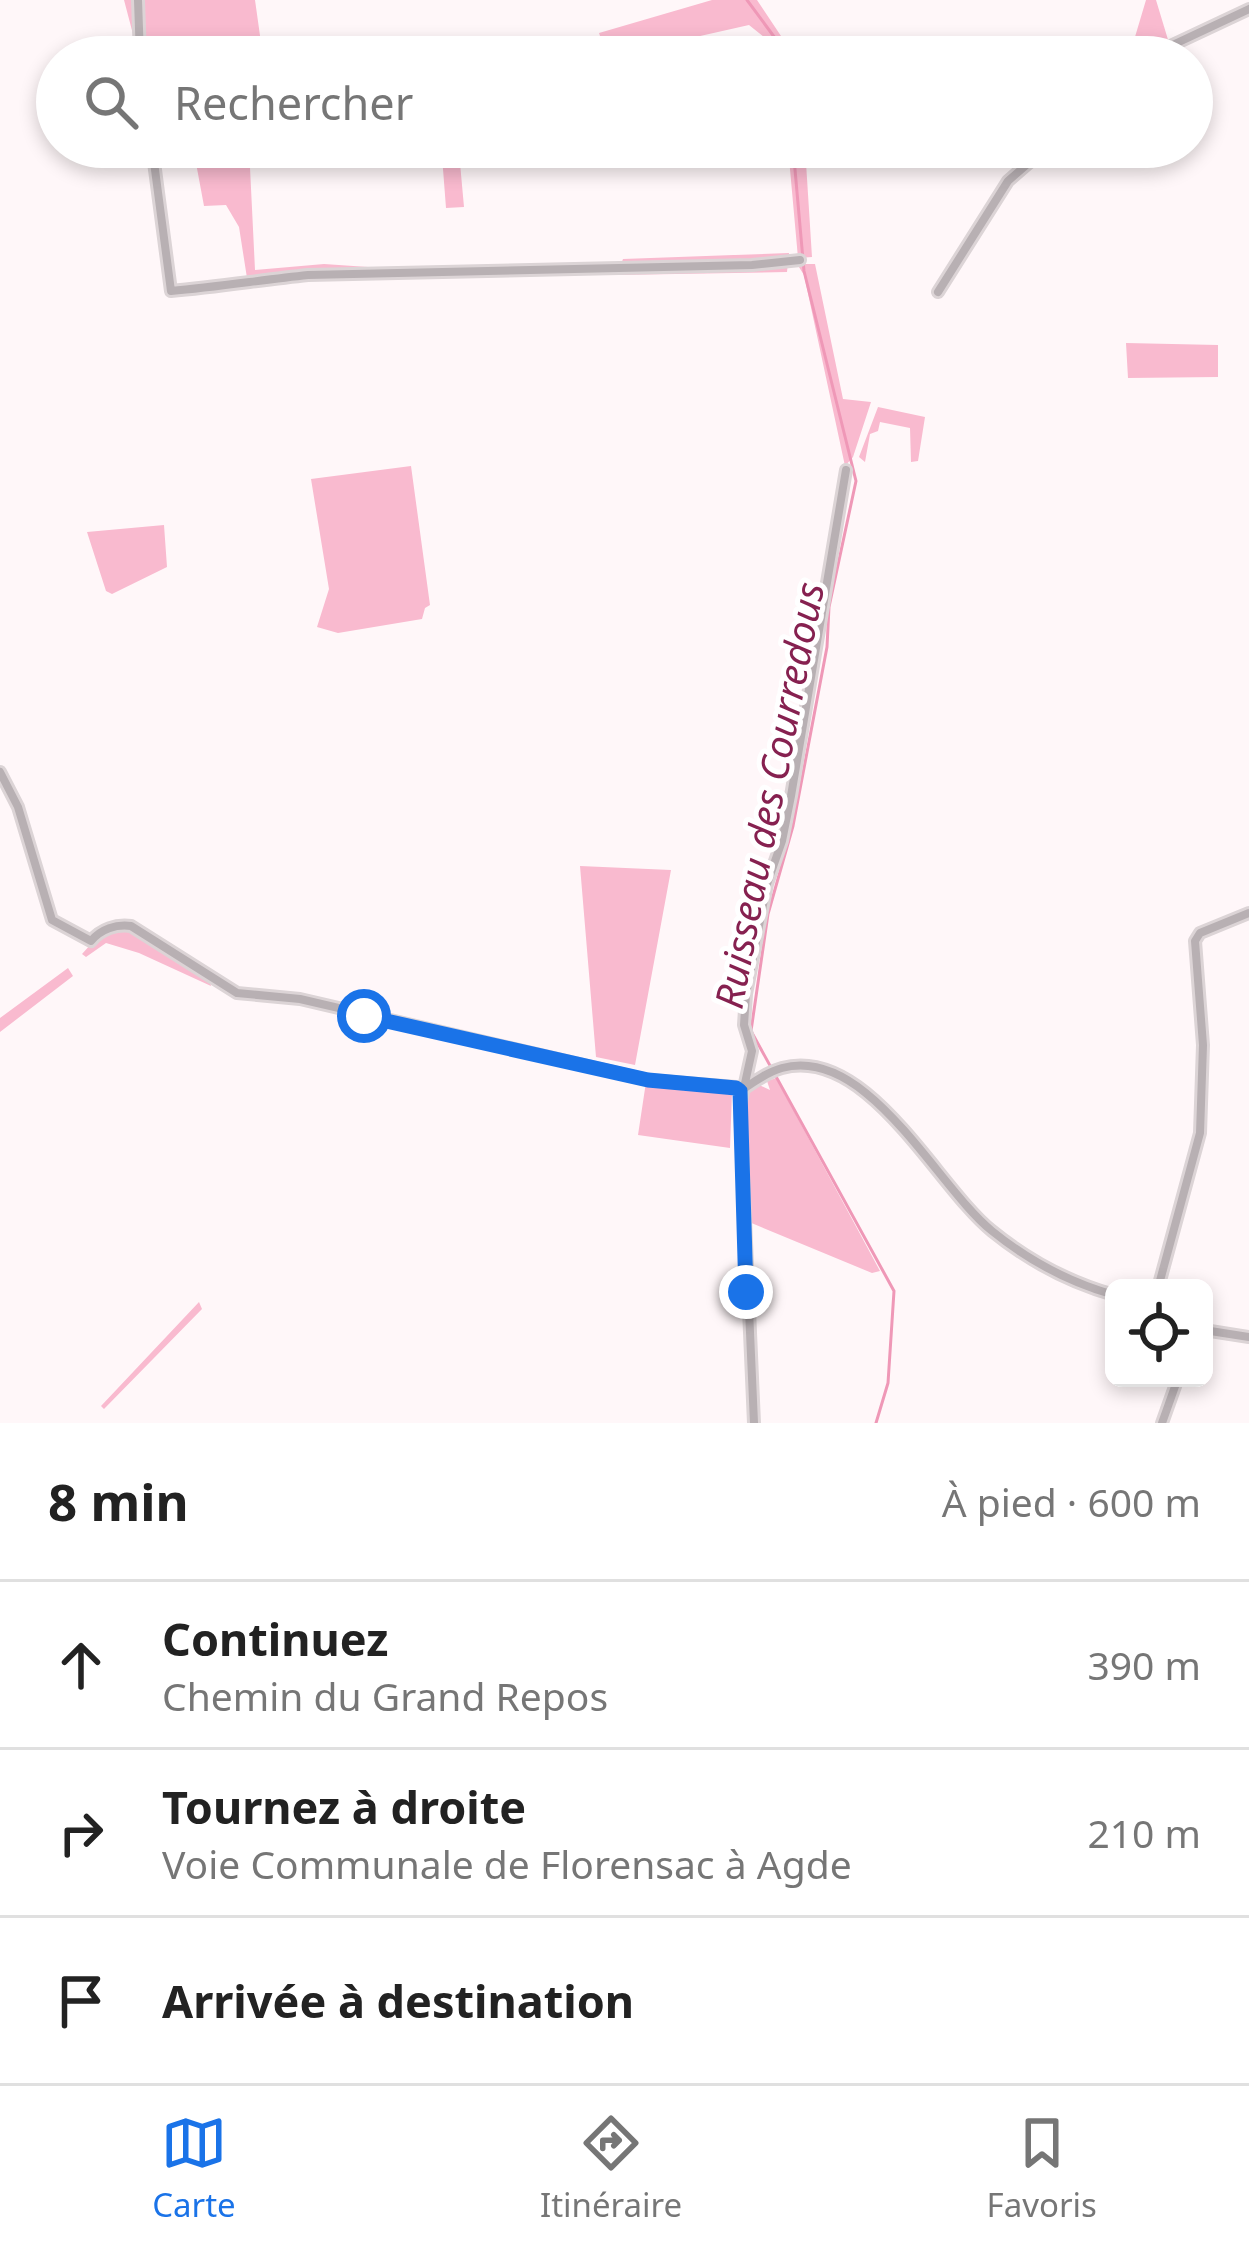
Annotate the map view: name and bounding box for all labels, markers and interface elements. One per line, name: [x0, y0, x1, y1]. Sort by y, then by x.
search box: [36, 36, 1213, 168]
icon: search: [78, 69, 144, 135]
text: Rechercher: [174, 72, 413, 133]
water label: Ruisseau des Courredous: [701, 577, 835, 1013]
route start: [337, 989, 391, 1043]
route end: [719, 1265, 773, 1319]
map controls: [1105, 1279, 1213, 1387]
button: locate: [1105, 1279, 1213, 1387]
text: 8 min: [48, 1466, 189, 1536]
text: À pied · 600 m: [942, 1475, 1201, 1528]
text: Continuez: [162, 1608, 388, 1669]
icon: ahead: [48, 1632, 114, 1698]
text: 390 m: [1087, 1638, 1201, 1691]
text: Chemin du Grand Repos: [162, 1669, 608, 1722]
text: Tournez à droite: [162, 1776, 526, 1837]
icon: right: [48, 1800, 114, 1866]
text: 210 m: [1087, 1806, 1201, 1859]
text: Voie Communale de Florensac à Agde: [162, 1837, 852, 1890]
icon: arrive: [48, 1968, 114, 2034]
text: Arrivée à destination: [162, 1970, 634, 2031]
tab: Carte: [152, 2110, 236, 2227]
tab: Itinéraire: [540, 2110, 682, 2227]
tab: Favoris: [987, 2110, 1097, 2227]

